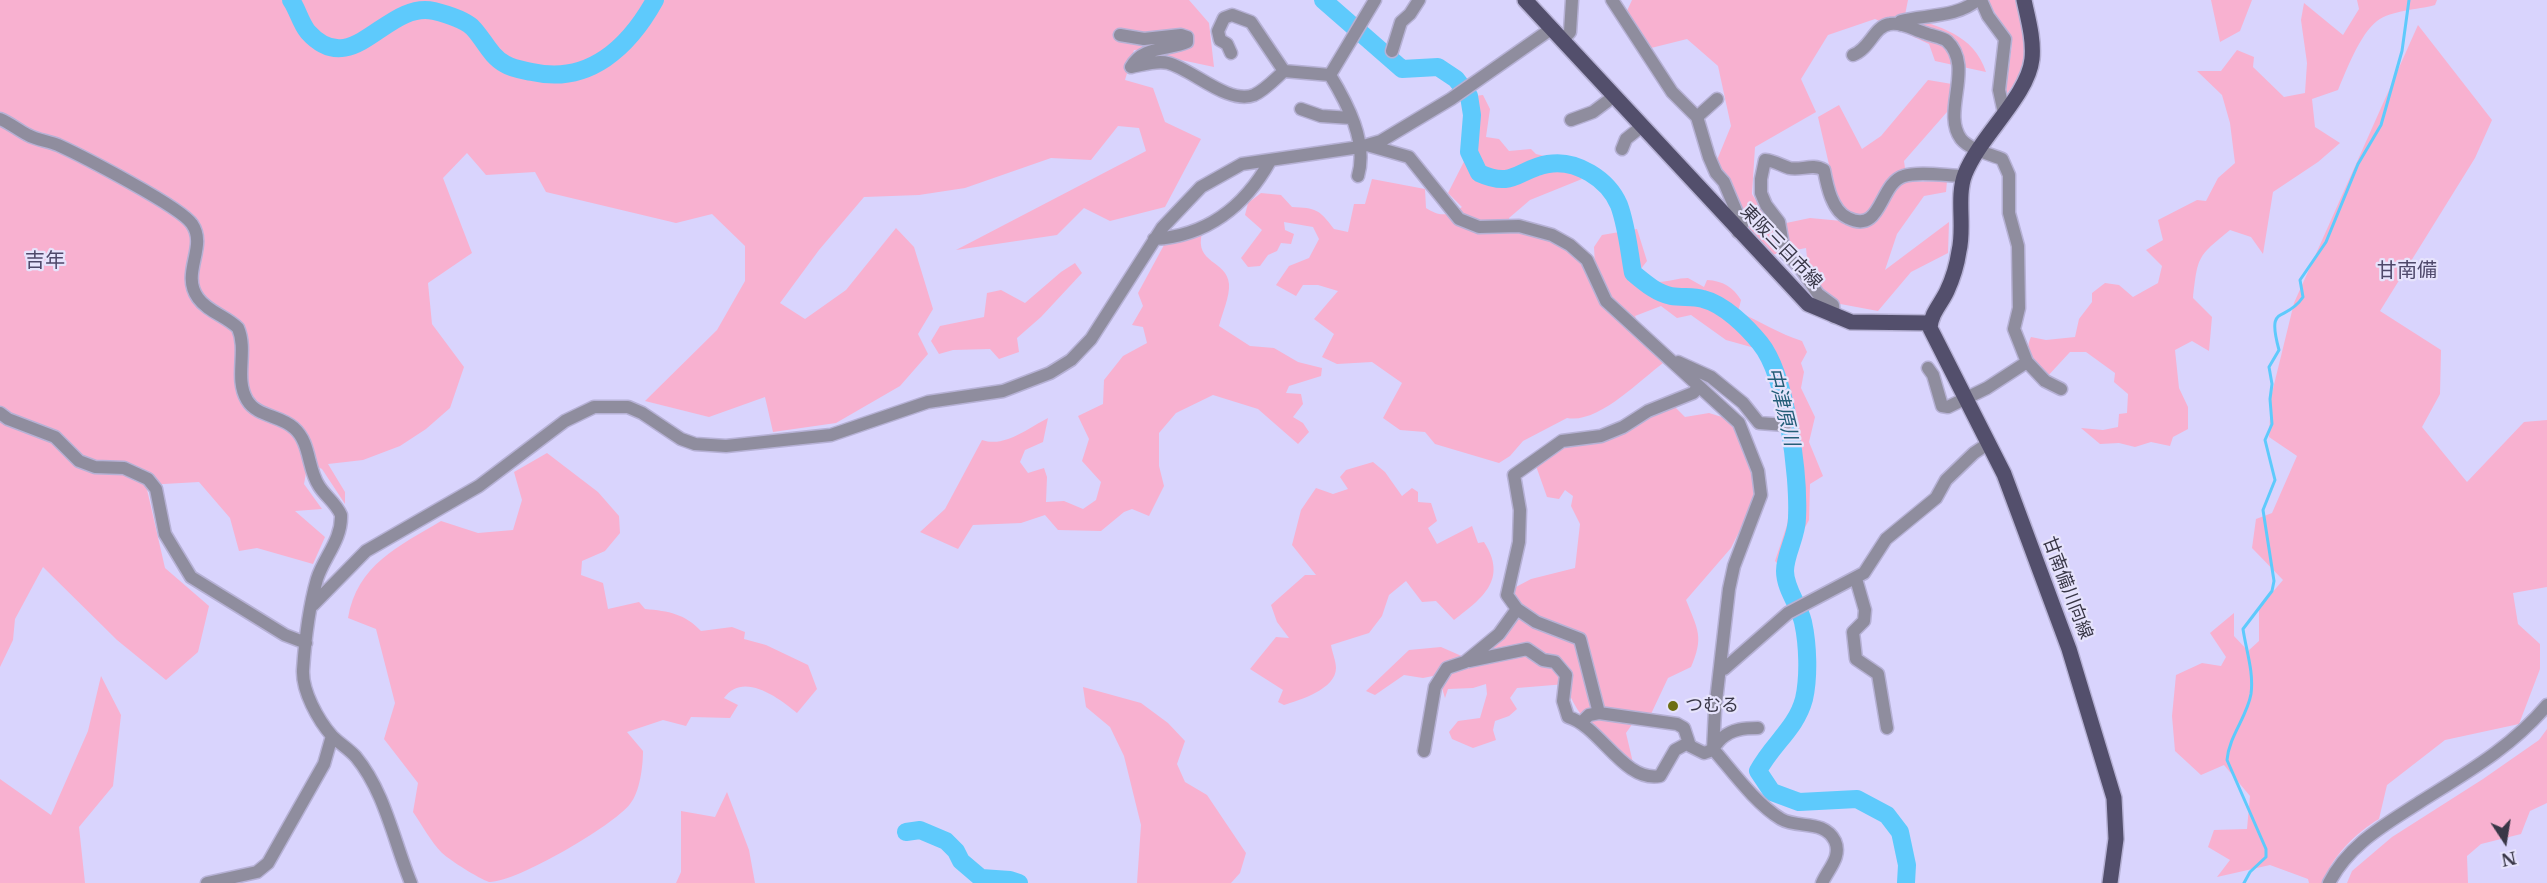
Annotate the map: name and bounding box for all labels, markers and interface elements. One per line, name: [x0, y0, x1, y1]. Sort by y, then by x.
street label: 東阪三日市線: [1736, 201, 1826, 293]
district label: 吉年: [25, 249, 65, 273]
district label: 甘南備: [2377, 259, 2437, 283]
water label: 中津原川: [1761, 365, 1803, 449]
street label: 甘南備川向線: [2038, 534, 2096, 642]
place label: つむる: [1685, 695, 1739, 717]
marker: つむる: [1666, 699, 1680, 713]
north arrow: [2475, 811, 2535, 871]
text: N: [2499, 847, 2518, 870]

